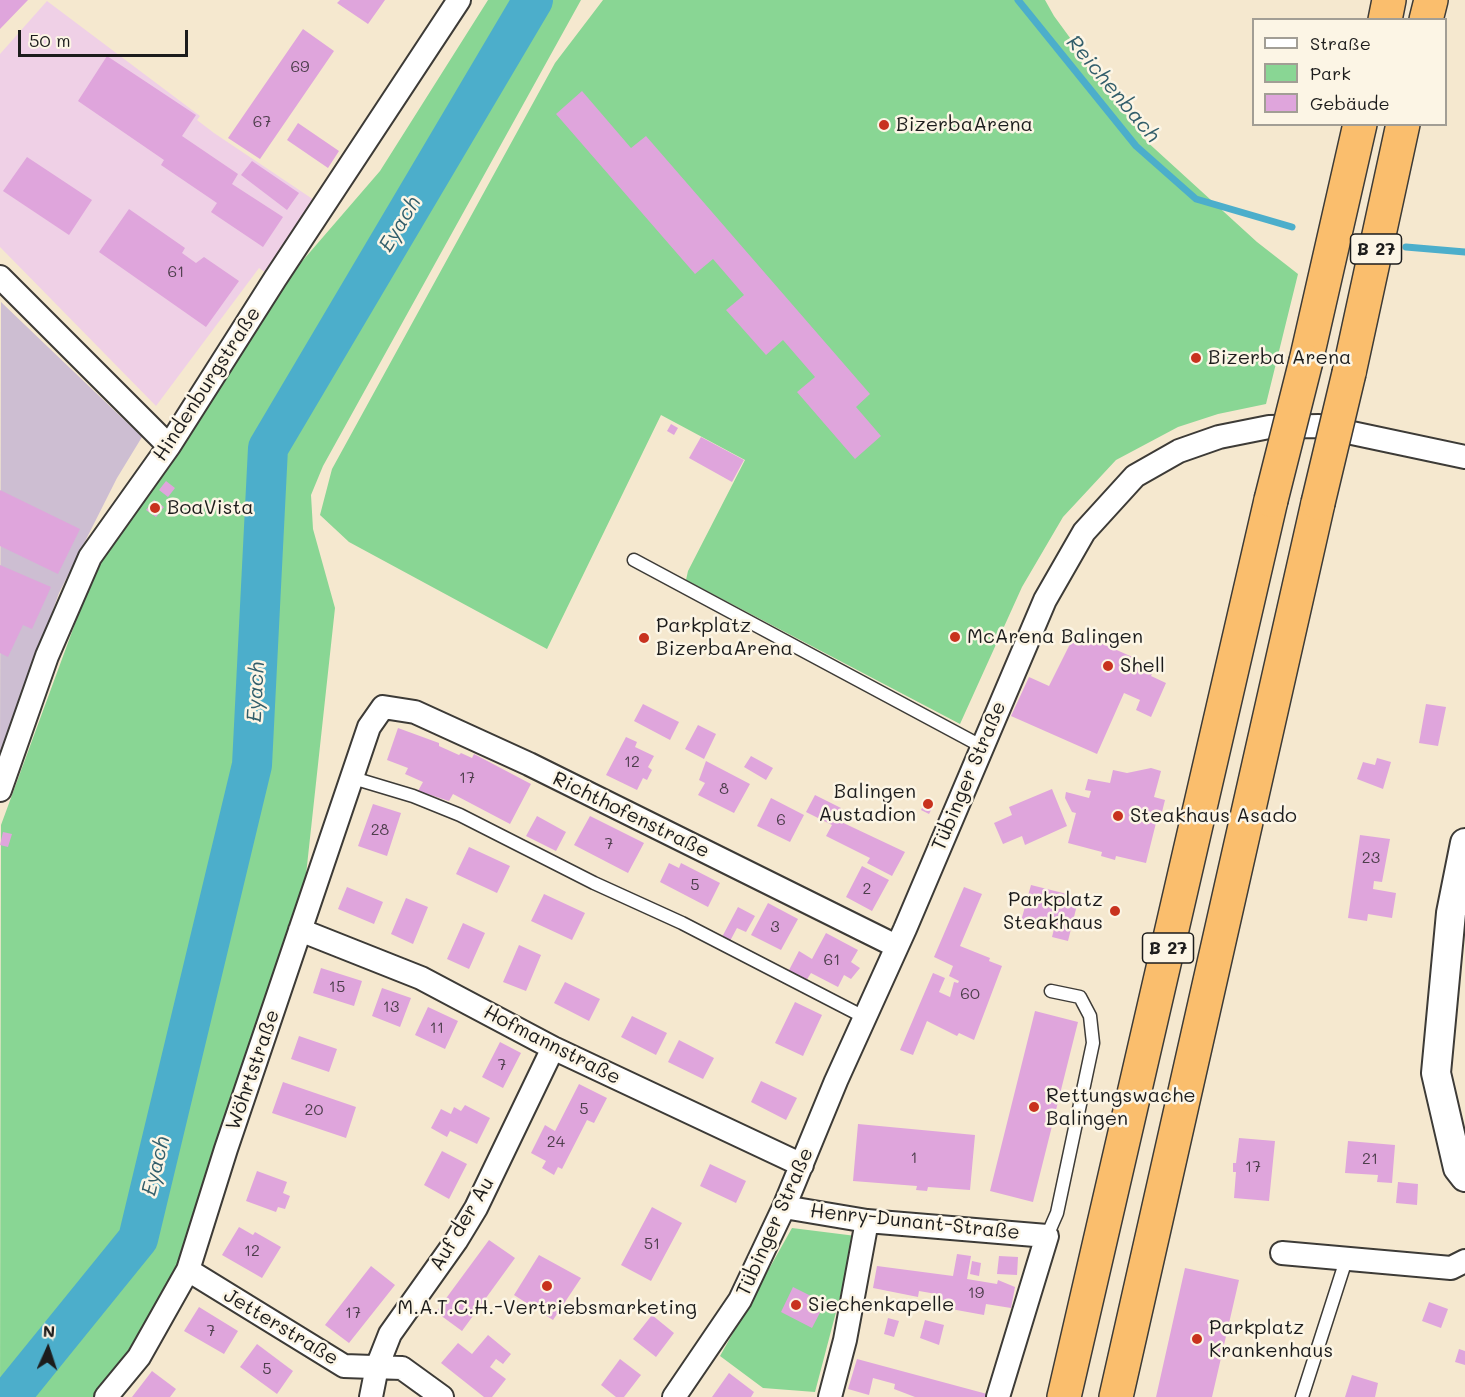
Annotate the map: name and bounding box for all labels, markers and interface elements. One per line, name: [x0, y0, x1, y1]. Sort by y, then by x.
scale bar: [21, 18, 190, 56]
legend: [1252, 18, 1447, 126]
text: 50 m: [29, 28, 71, 52]
water label: Reichenbach: [1061, 30, 1165, 148]
text: Straße: [1310, 31, 1371, 55]
house number: 69: [290, 57, 310, 77]
text: Park: [1310, 61, 1351, 85]
text: Gebäude: [1310, 91, 1390, 115]
house number: 67: [253, 112, 271, 132]
place label: BizerbaArena: [896, 113, 1033, 137]
marker: BizerbaArena: [877, 118, 891, 132]
water label: Eyach: [374, 192, 426, 256]
road number: B 27: [1350, 234, 1402, 264]
house number: 61: [168, 262, 184, 282]
street label: Hindenburgstraße: [148, 302, 266, 466]
place label: Bizerba Arena: [1208, 346, 1351, 370]
marker: Bizerba Arena: [1189, 351, 1203, 365]
place label: BoaVista: [167, 496, 254, 520]
marker: BoaVista: [148, 501, 162, 515]
place label: Parkplatz BizerbaArena: [656, 614, 793, 661]
place label: McArena Balingen: [967, 625, 1143, 649]
marker: McArena Balingen: [948, 630, 962, 644]
marker: Parkplatz BizerbaArena: [637, 631, 651, 645]
place label: Shell: [1120, 654, 1165, 678]
marker: Shell: [1101, 659, 1115, 673]
water label: Eyach: [242, 661, 270, 723]
street label: Tübinger Straße: [927, 698, 1011, 854]
house number: 12: [624, 752, 640, 772]
street label: Richthofenstraße: [549, 767, 713, 863]
house number: 17: [459, 768, 475, 788]
house number: 8: [719, 779, 729, 799]
place label: Balingen Austadion: [819, 780, 916, 827]
marker: Balingen Austadion: [921, 797, 935, 811]
place label: Steakhaus Asado: [1130, 804, 1297, 828]
marker: Steakhaus Asado: [1111, 809, 1125, 823]
house number: 6: [776, 810, 786, 830]
house number: 28: [371, 820, 389, 840]
house number: 7: [605, 834, 613, 854]
house number: 23: [1362, 848, 1380, 868]
house number: 5: [690, 875, 700, 895]
house number: 2: [863, 879, 871, 899]
place label: Parkplatz Steakhaus: [1003, 888, 1103, 935]
marker: Parkplatz Steakhaus: [1108, 904, 1122, 918]
house number: 3: [770, 917, 780, 937]
road number: B 27: [1142, 933, 1194, 963]
house number: 61: [824, 950, 840, 970]
house number: 15: [329, 977, 345, 997]
house number: 60: [960, 984, 980, 1004]
house number: 13: [383, 997, 399, 1017]
street label: Hofmannstraße: [479, 1000, 625, 1090]
street label: Wöhrtstraße: [221, 1007, 285, 1133]
house number: 11: [430, 1018, 444, 1038]
house number: 7: [498, 1055, 506, 1075]
place label: Rettungswache Balingen: [1046, 1084, 1196, 1131]
house number: 5: [579, 1099, 589, 1119]
house number: 20: [305, 1100, 323, 1120]
marker: Rettungswache Balingen: [1027, 1100, 1041, 1114]
house number: 24: [547, 1132, 565, 1152]
water label: Eyach: [136, 1134, 176, 1198]
street label: Tübinger Straße: [731, 1144, 819, 1300]
house number: 1: [910, 1148, 918, 1168]
house number: 21: [1362, 1149, 1378, 1169]
house number: 17: [1245, 1157, 1261, 1177]
street label: Auf der Au: [425, 1173, 499, 1275]
street label: Henry-Dunant-Straße: [809, 1199, 1021, 1245]
house number: 51: [644, 1234, 660, 1254]
house number: 12: [244, 1241, 260, 1261]
marker: M.A.T.C.H.-Vertriebsmarketing: [540, 1279, 554, 1293]
street label: Jetterstraße: [219, 1283, 343, 1371]
house number: 19: [968, 1283, 984, 1303]
place label: Siechenkapelle: [808, 1293, 954, 1317]
place label: M.A.T.C.H.-Vertriebsmarketing: [397, 1296, 697, 1320]
marker: Siechenkapelle: [789, 1298, 803, 1312]
house number: 17: [345, 1303, 361, 1323]
place label: Parkplatz Krankenhaus: [1209, 1316, 1333, 1363]
north arrow: [18, 1319, 78, 1379]
text: N: [42, 1320, 56, 1341]
house number: 7: [207, 1321, 215, 1341]
marker: Parkplatz Krankenhaus: [1190, 1332, 1204, 1346]
house number: 5: [262, 1359, 272, 1379]

